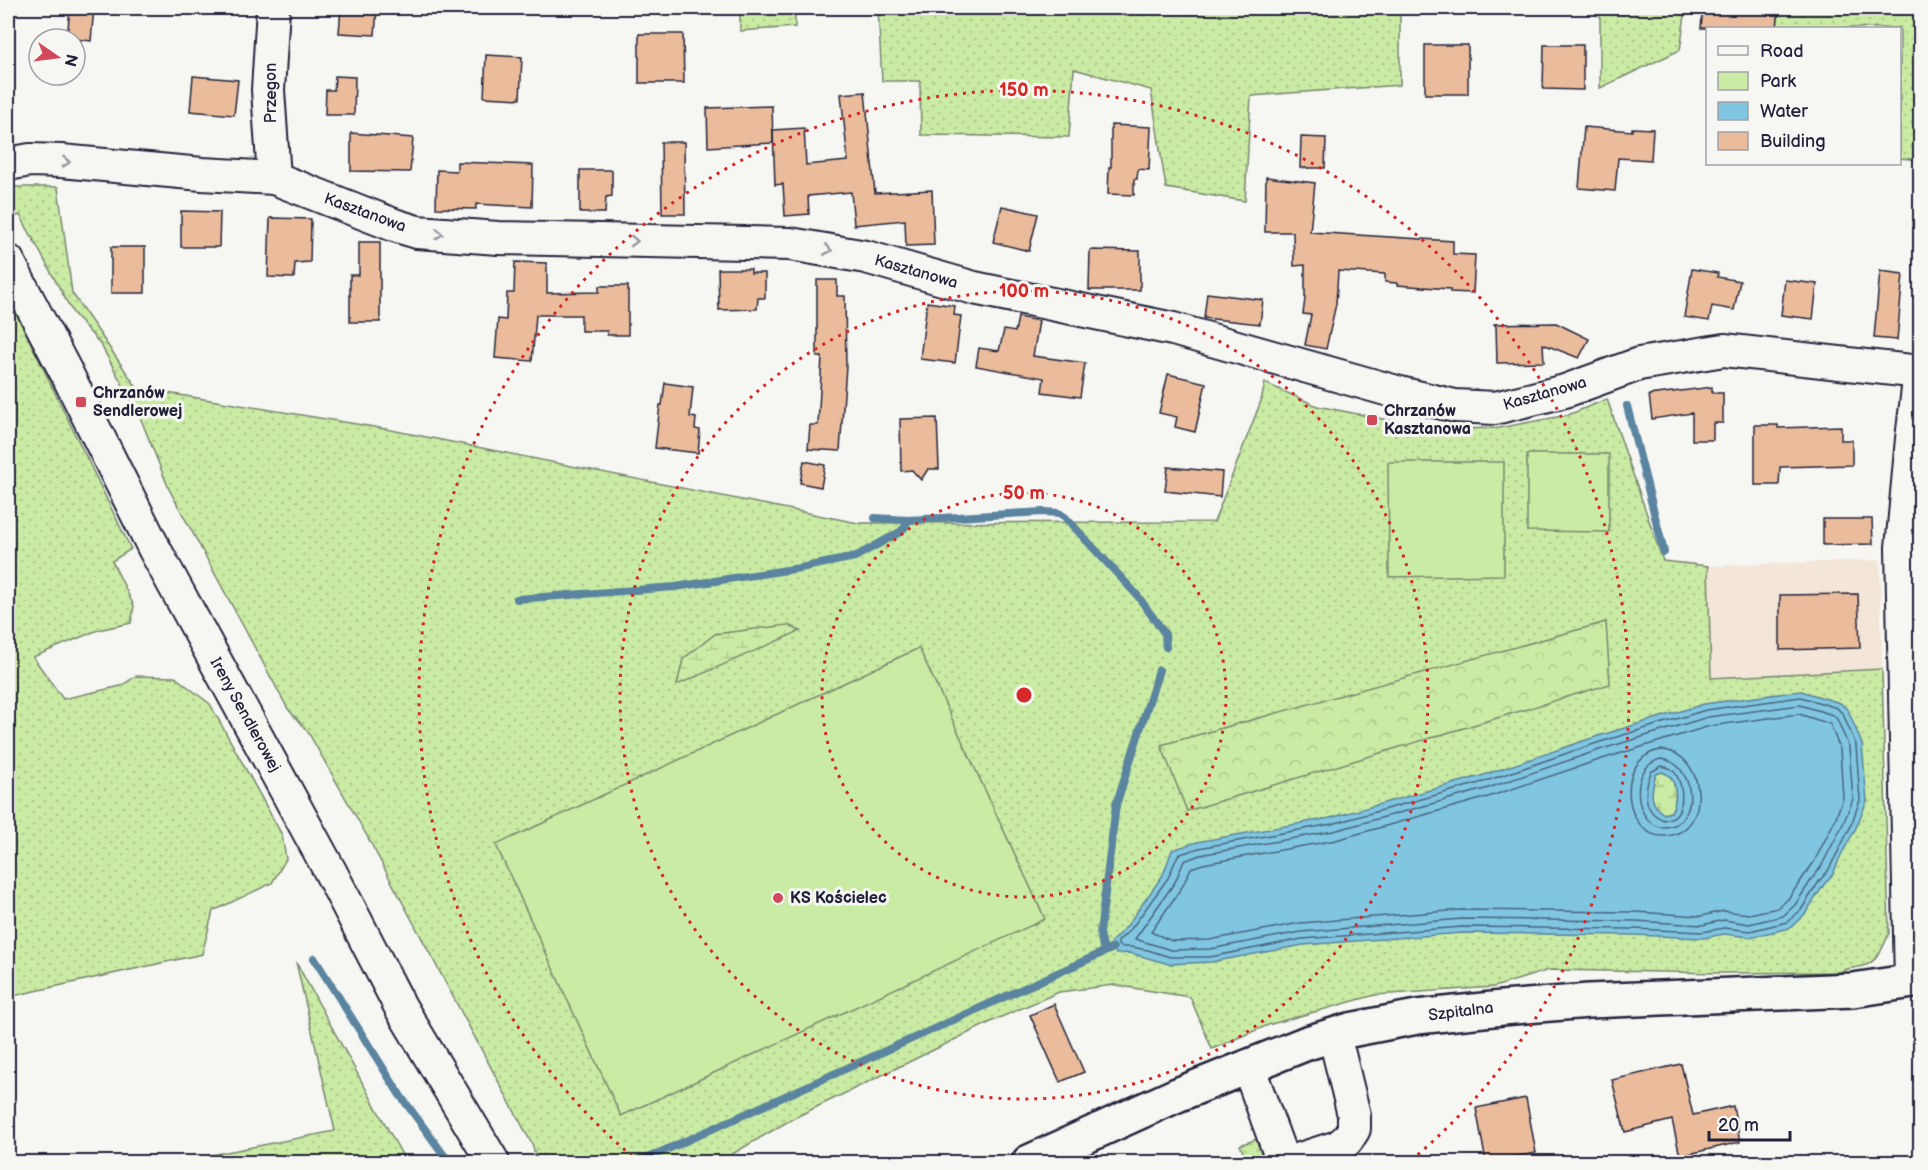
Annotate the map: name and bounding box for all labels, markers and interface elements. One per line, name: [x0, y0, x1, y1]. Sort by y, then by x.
north arrow: [27, 27, 87, 87]
legend: [1706, 27, 1901, 165]
text: Road: [1760, 41, 1804, 62]
text: N: [59, 52, 81, 68]
street label: Przegon: [262, 63, 281, 123]
text: Park: [1760, 71, 1796, 92]
text: 150 m: [999, 80, 1049, 101]
text: Water: [1760, 101, 1808, 122]
text: Building: [1760, 131, 1826, 152]
one-way arrow: [61, 155, 70, 168]
street label: Kasztanowa: [321, 189, 409, 237]
one-way arrow: [435, 227, 444, 240]
one-way arrow: [629, 235, 638, 247]
one-way arrow: [823, 243, 833, 256]
street label: Kasztanowa: [872, 251, 960, 293]
text: 100 m: [999, 281, 1049, 302]
street label: Kasztanowa: [1501, 373, 1589, 415]
place label: Chrzanów Sendlerowej: [93, 384, 182, 421]
marker: Chrzanów Sendlerowej: [74, 395, 88, 409]
place label: Chrzanów Kasztanowa: [1384, 402, 1471, 439]
marker: Chrzanów Kasztanowa: [1365, 413, 1379, 427]
text: 50 m: [1003, 483, 1045, 504]
street label: Ireny Sendlerowej: [206, 655, 284, 775]
centre of rings: [1014, 685, 1034, 705]
place label: KS Kościelec: [790, 889, 887, 908]
marker: KS Kościelec: [771, 891, 785, 905]
street label: Szpitalna: [1427, 999, 1495, 1025]
scale bar: [1709, 1104, 1790, 1142]
text: 20 m: [1718, 1115, 1759, 1136]

